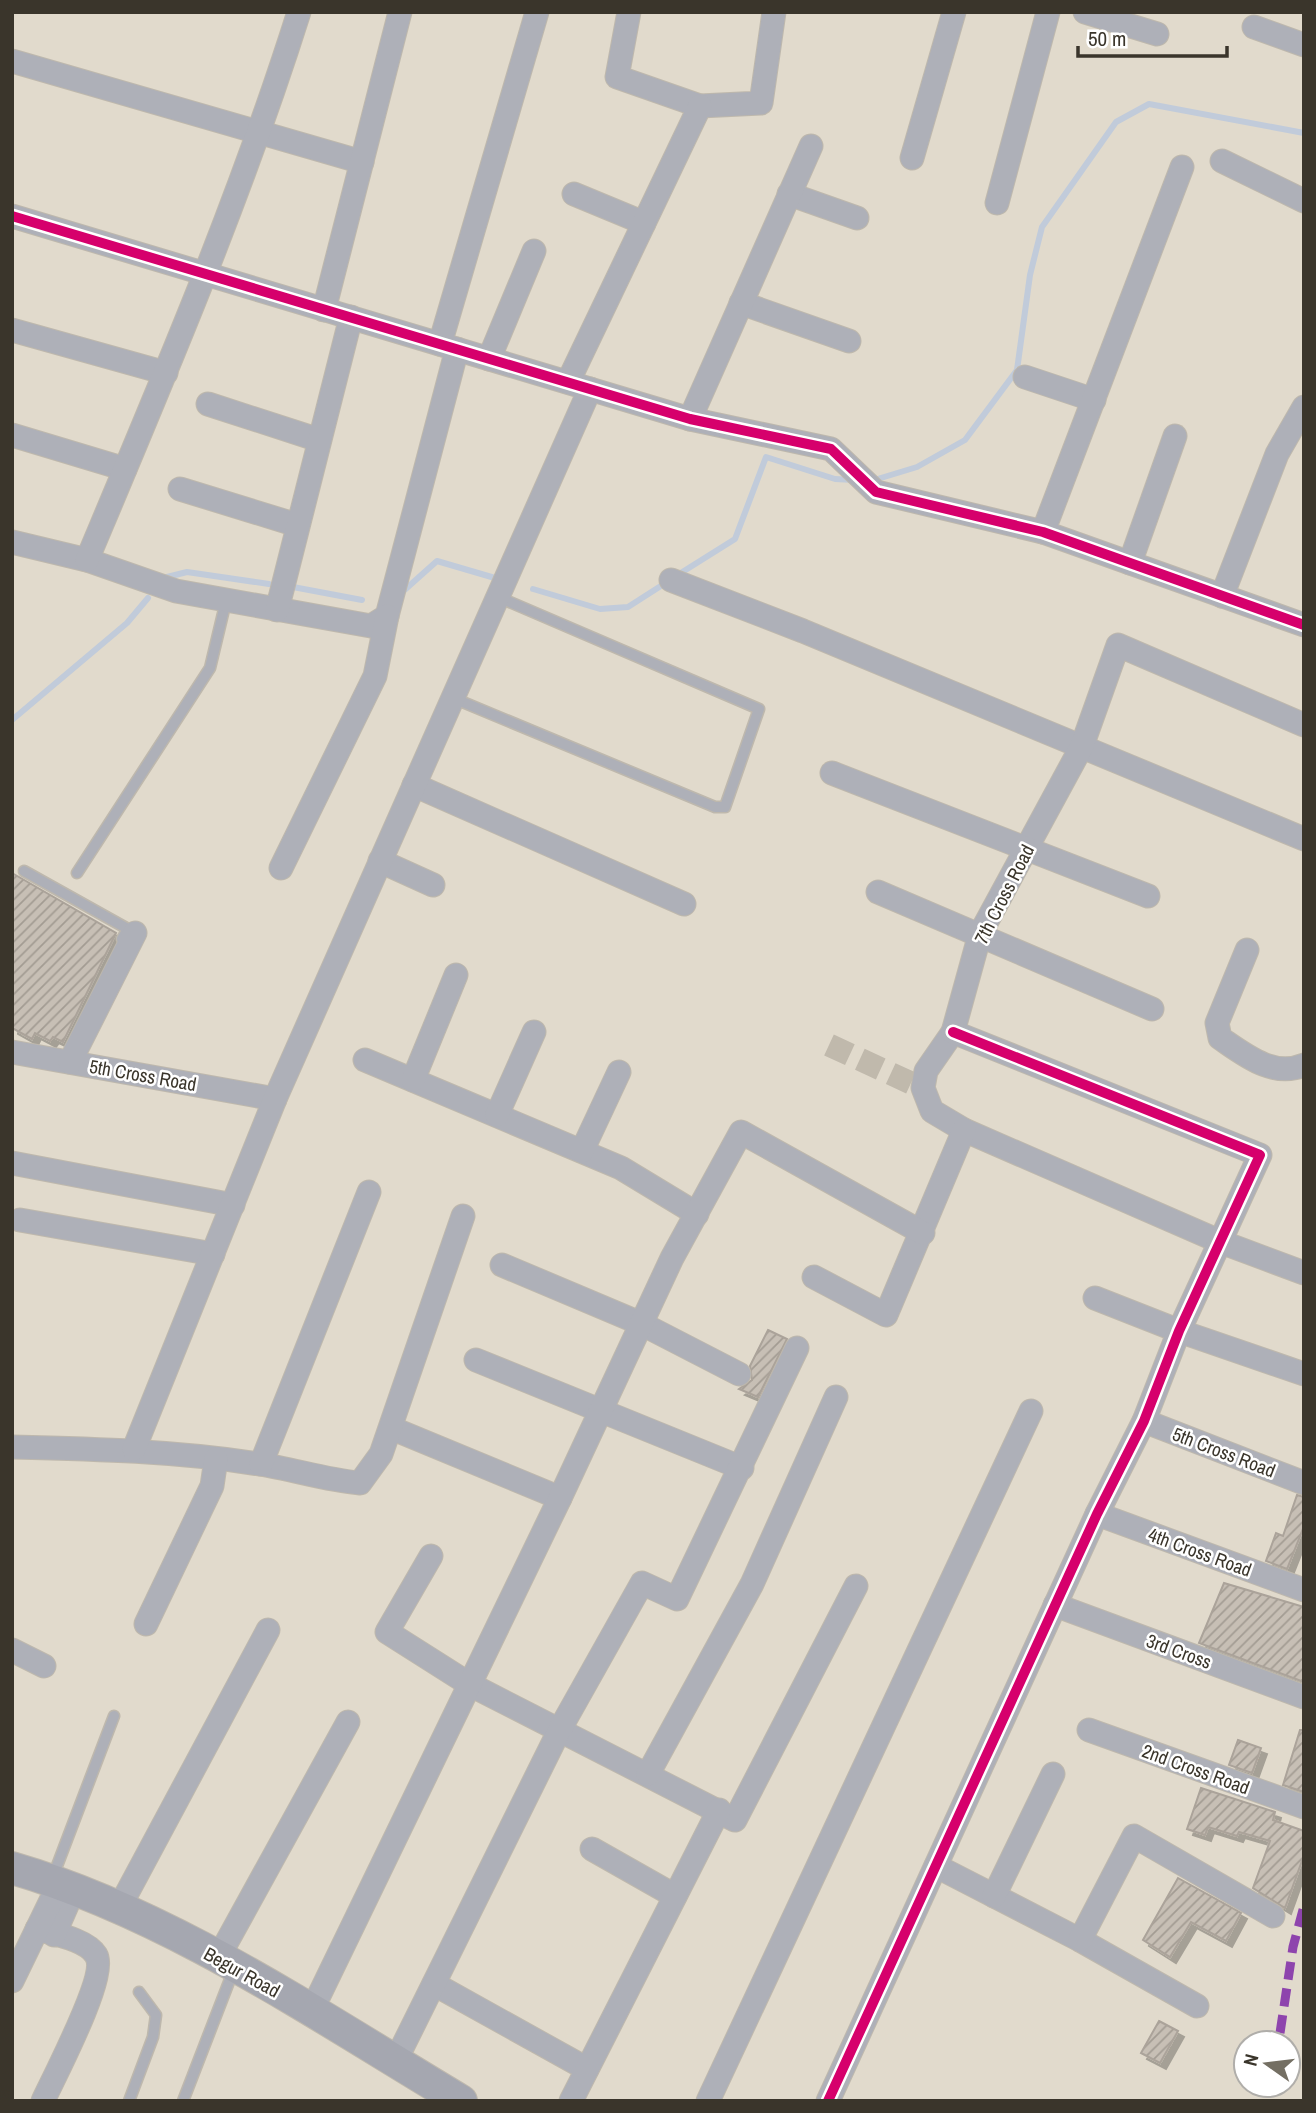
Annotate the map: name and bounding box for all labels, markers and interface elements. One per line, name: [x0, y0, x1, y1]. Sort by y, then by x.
scale bar: [1078, 14, 1227, 58]
text: 50 m: [1088, 24, 1126, 53]
street label: 7th Cross Road: [968, 840, 1040, 948]
street label: 5th Cross Road: [87, 1053, 199, 1097]
street label: 5th Cross Road: [1169, 1420, 1279, 1484]
street label: 4th Cross Road: [1145, 1521, 1255, 1583]
street label: 3rd Cross: [1143, 1627, 1215, 1675]
street label: 2nd Cross Road: [1139, 1738, 1253, 1800]
street label: Begur Road: [199, 1940, 285, 2004]
north arrow: [1232, 2029, 1302, 2099]
text: N: [1237, 2051, 1264, 2068]

